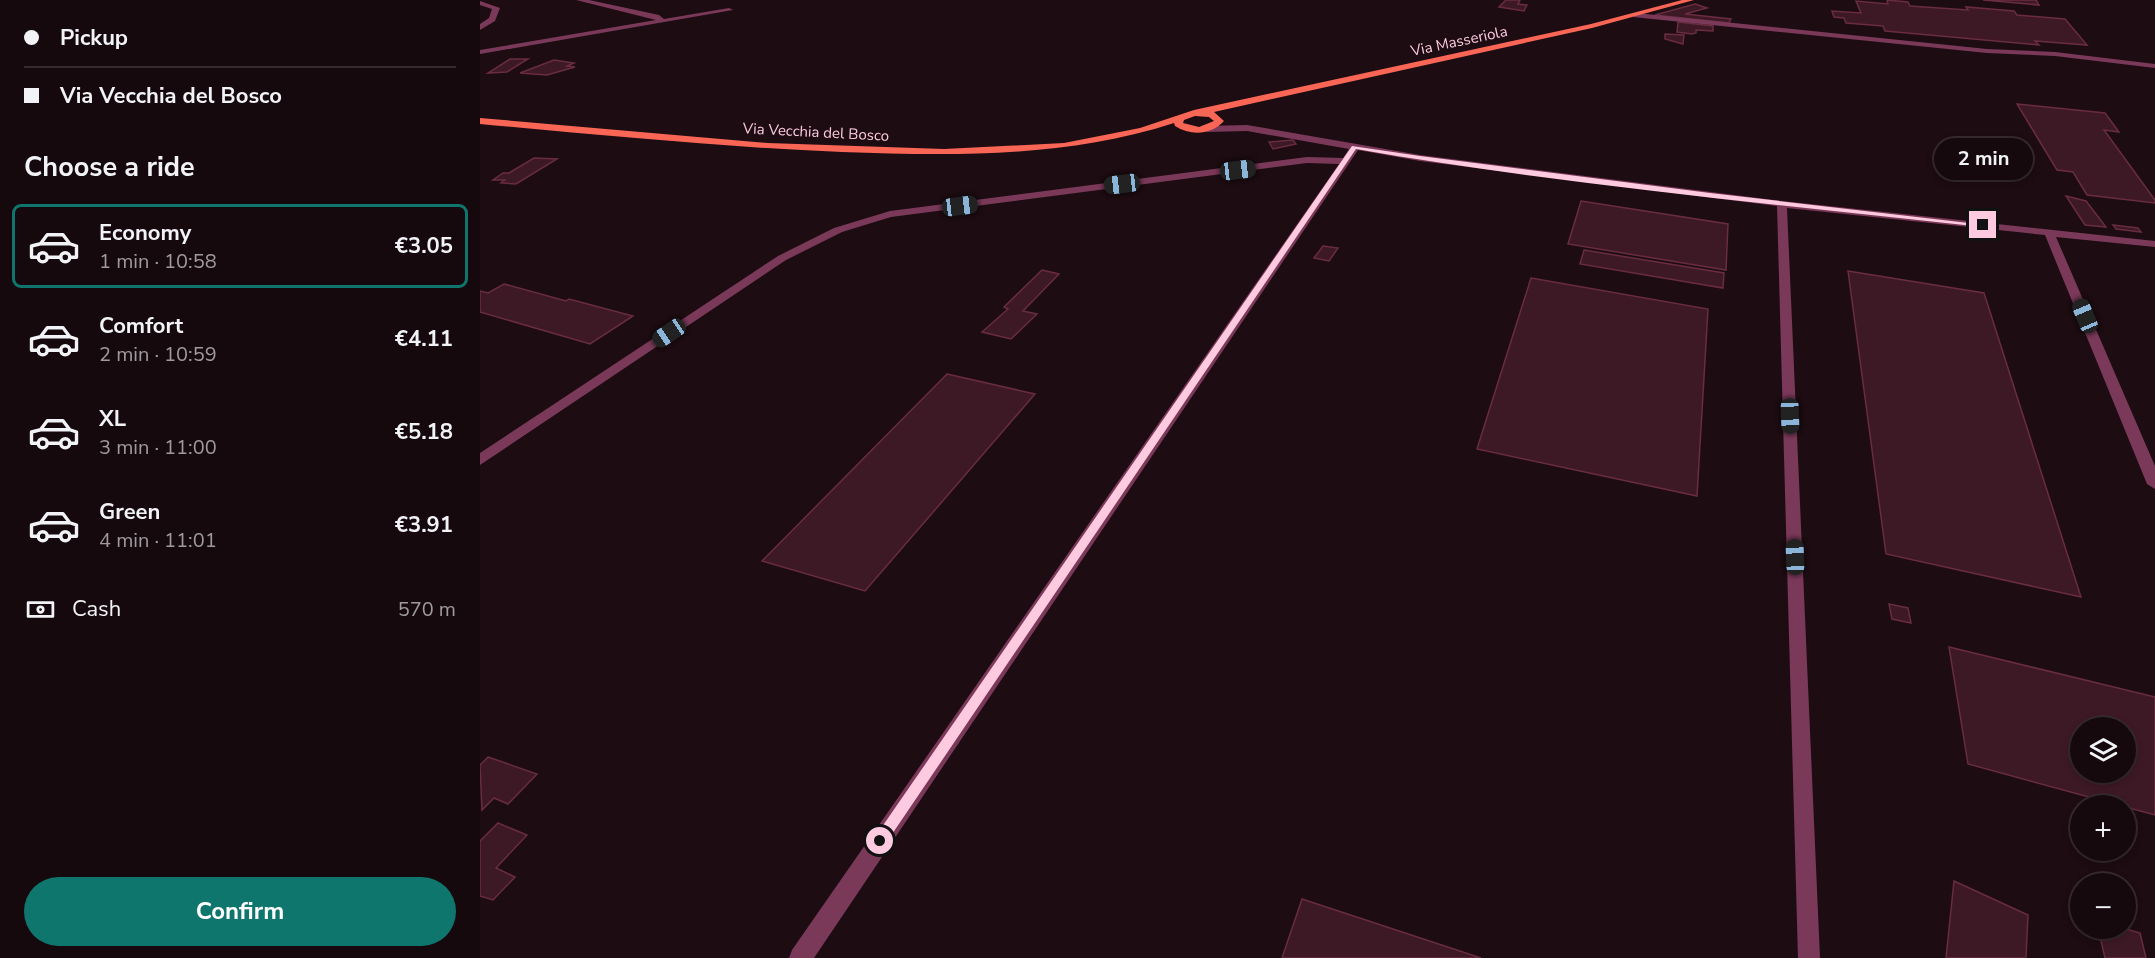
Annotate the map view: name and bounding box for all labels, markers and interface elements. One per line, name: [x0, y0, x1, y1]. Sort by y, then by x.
street label: Via Masseriola: [1408, 21, 1509, 61]
text: Pickup: [60, 23, 128, 53]
text: Via Vecchia del Bosco: [60, 81, 282, 111]
street label: Via Vecchia del Bosco: [741, 118, 890, 146]
callout: 2 min: [1934, 138, 2032, 180]
text: 2 min: [1958, 145, 2009, 172]
text: Choose a ride: [24, 149, 195, 186]
car: [1219, 159, 1257, 181]
car: [1103, 173, 1141, 195]
car: [941, 195, 979, 217]
route end: [1969, 211, 1996, 238]
text: Economy: [99, 218, 191, 248]
icon: car: [27, 219, 81, 273]
text: €3.05: [395, 231, 453, 261]
text: 1 min · 10:58: [99, 248, 217, 275]
car: [2070, 296, 2100, 336]
text: Comfort: [99, 311, 183, 341]
icon: car: [27, 312, 81, 366]
car: [649, 315, 689, 351]
text: €4.11: [395, 324, 453, 354]
text: 2 min · 10:59: [99, 341, 217, 368]
car: [1780, 398, 1800, 434]
text: XL: [99, 404, 126, 434]
icon: car: [27, 405, 81, 459]
text: €5.18: [395, 417, 453, 447]
text: 3 min · 11:00: [99, 434, 217, 461]
text: Green: [99, 497, 160, 527]
icon: car: [27, 498, 81, 552]
text: €3.91: [395, 510, 453, 540]
text: 4 min · 11:01: [99, 527, 217, 554]
car: [1785, 539, 1805, 575]
icon: cash: [24, 593, 57, 626]
text: Cash: [72, 594, 121, 624]
text: 570 m: [398, 596, 456, 623]
map controls: [2070, 717, 2136, 939]
button: layers: [2070, 717, 2136, 783]
button: +: [2070, 795, 2136, 861]
route start: [866, 827, 893, 854]
button: −: [2070, 873, 2136, 939]
button: Confirm: [24, 877, 456, 946]

